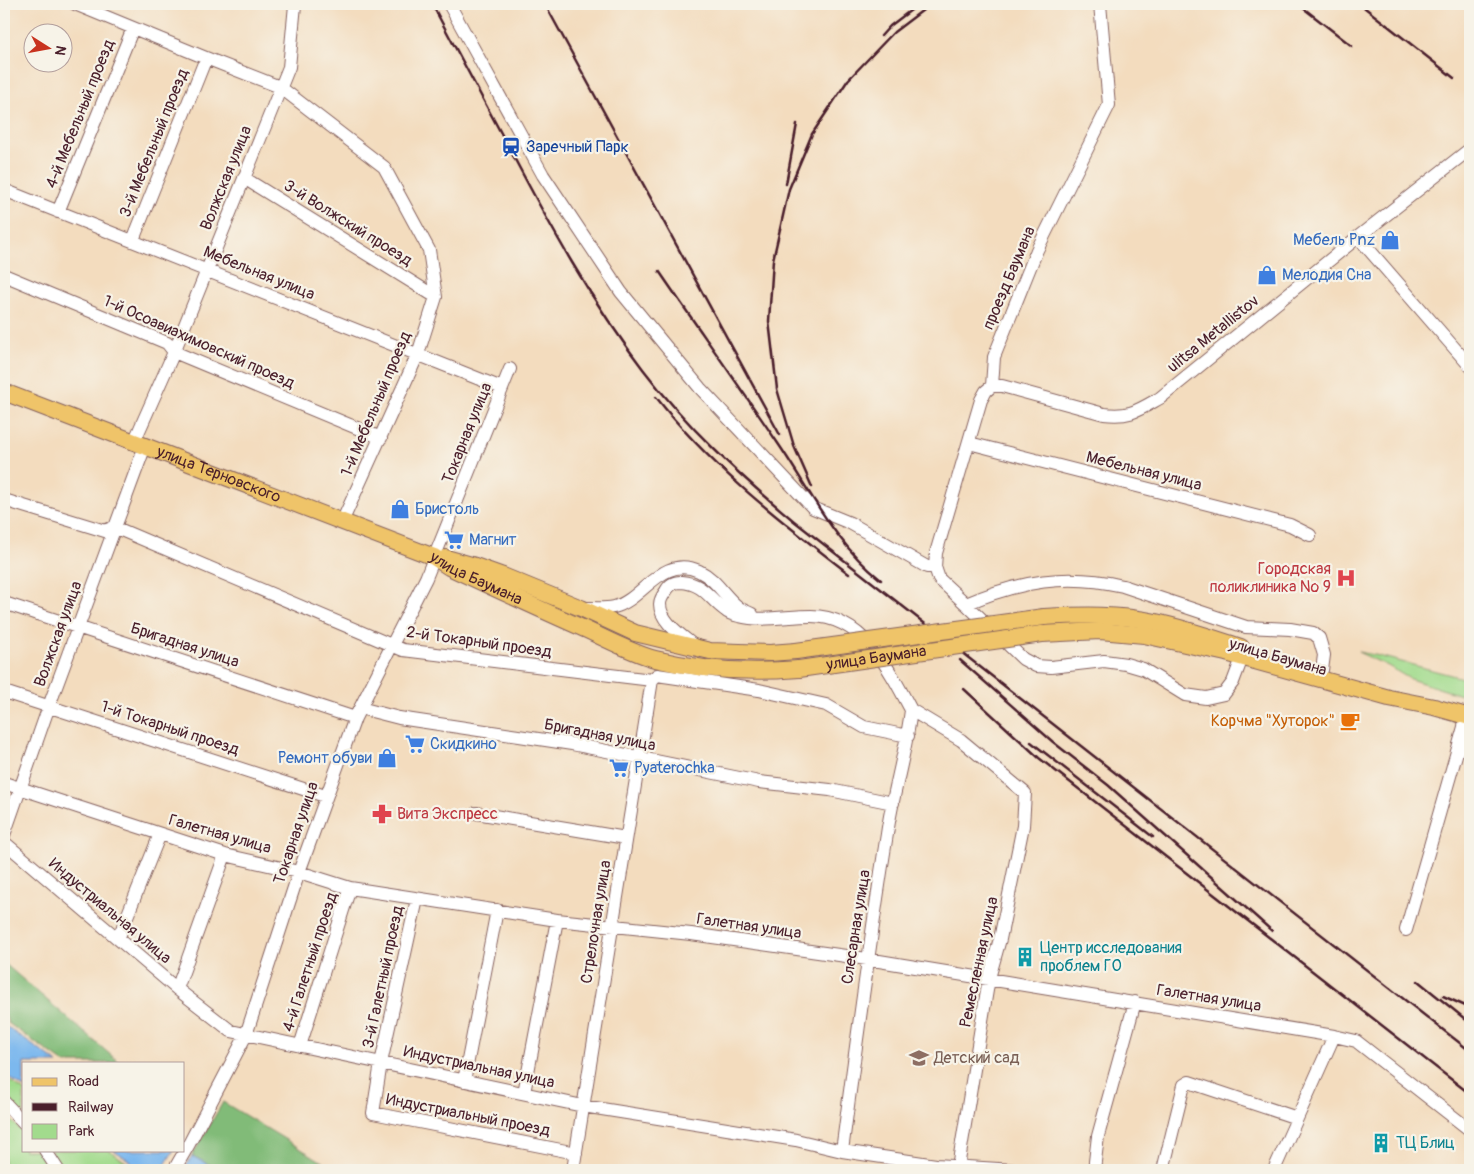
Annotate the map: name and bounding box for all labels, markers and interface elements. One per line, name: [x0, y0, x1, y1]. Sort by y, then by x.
north arrow: [22, 22, 72, 72]
street label: 4-й Мебельный проезд: [41, 36, 119, 191]
text: N: [51, 44, 70, 57]
street label: 3-й Мебельный проезд: [115, 66, 193, 220]
street label: Волжская улица: [196, 123, 256, 233]
station icon: Заречный Парк: [500, 136, 522, 158]
place label: Заречный Парк: [526, 137, 629, 157]
street label: 3-й Волжский проезд: [280, 175, 416, 271]
street label: проезд Баумана: [978, 223, 1040, 333]
shop icon: Мебель Pnz: [1379, 229, 1401, 251]
place label: Мебель Pnz: [1293, 230, 1375, 250]
street label: Мебельная улица: [200, 242, 318, 304]
shop icon: Мелодия Сна: [1256, 264, 1278, 286]
place label: Мелодия Сна: [1282, 265, 1371, 285]
street label: 1-й Осоавиахимовский проезд: [100, 291, 298, 393]
street label: ulitsa Metallistov: [1163, 291, 1263, 377]
street label: 1-й Мебельный проезд: [336, 328, 416, 479]
street label: Токарная улица: [438, 380, 496, 486]
street label: улица Терновского: [153, 441, 284, 507]
street label: Мебельная улица: [1084, 447, 1204, 495]
shop icon: Бристоль: [389, 498, 411, 520]
place label: Бристоль: [415, 499, 479, 519]
supermarket icon: Магнит: [443, 529, 465, 551]
place label: Магнит: [469, 530, 517, 550]
street label: улица Баумана: [425, 546, 526, 610]
place label: Городская поликлиника № 9: [1210, 559, 1331, 597]
hospital icon: Городская поликлиника № 9: [1335, 567, 1357, 589]
street label: Волжская улица: [30, 578, 86, 690]
street label: Бригадная улица: [128, 618, 242, 672]
street label: 2-й Токарный проезд: [405, 622, 553, 662]
street label: улица Баумана: [1226, 633, 1329, 680]
street label: улица Баумана: [824, 641, 927, 675]
street label: 1-й Токарный проезд: [99, 696, 242, 760]
cafe icon: Корчма "Хуторок": [1339, 710, 1361, 732]
place label: Корчма "Хуторок": [1211, 711, 1335, 731]
street label: Бригадная улица: [543, 714, 657, 756]
supermarket icon: Скидкино: [404, 733, 426, 755]
place label: Скидкино: [430, 734, 497, 754]
shop icon: Ремонт обуви: [376, 747, 398, 769]
place label: Ремонт обуви: [278, 748, 372, 768]
supermarket icon: Pyaterochka: [608, 757, 630, 779]
place label: Pyaterochka: [634, 758, 715, 778]
street label: Токарная улица: [269, 779, 323, 887]
pharmacy icon: Вита Экспресс: [371, 803, 393, 825]
place label: Вита Экспресс: [397, 804, 498, 824]
street label: Галетная улица: [166, 810, 274, 858]
street label: Индустриальная улица: [45, 854, 175, 968]
street label: Стрелочная улица: [576, 859, 616, 985]
street label: Слесарная улица: [837, 868, 875, 986]
street label: 4-й Галетный проезд: [278, 889, 342, 1034]
street label: Ремесленная улица: [955, 895, 1003, 1029]
street label: 3-й Галетный проезд: [358, 904, 408, 1050]
street label: Галетная улица: [695, 909, 803, 943]
place label: Центр исследования проблем ГО: [1040, 938, 1182, 976]
building icon: Центр исследования проблем ГО: [1014, 946, 1036, 968]
street label: Галетная улица: [1155, 980, 1263, 1016]
street label: Индустриальная улица: [402, 1041, 556, 1093]
school or university icon: Детский сад: [908, 1047, 930, 1069]
place label: Детский сад: [933, 1048, 1020, 1068]
legend: [22, 1062, 185, 1152]
text: Road: [68, 1072, 99, 1091]
street label: Индустриальный проезд: [384, 1089, 552, 1141]
text: Railway: [68, 1098, 114, 1117]
text: Park: [68, 1122, 95, 1141]
building icon: ТЦ Блиц: [1370, 1132, 1392, 1154]
place label: ТЦ Блиц: [1396, 1133, 1455, 1153]

